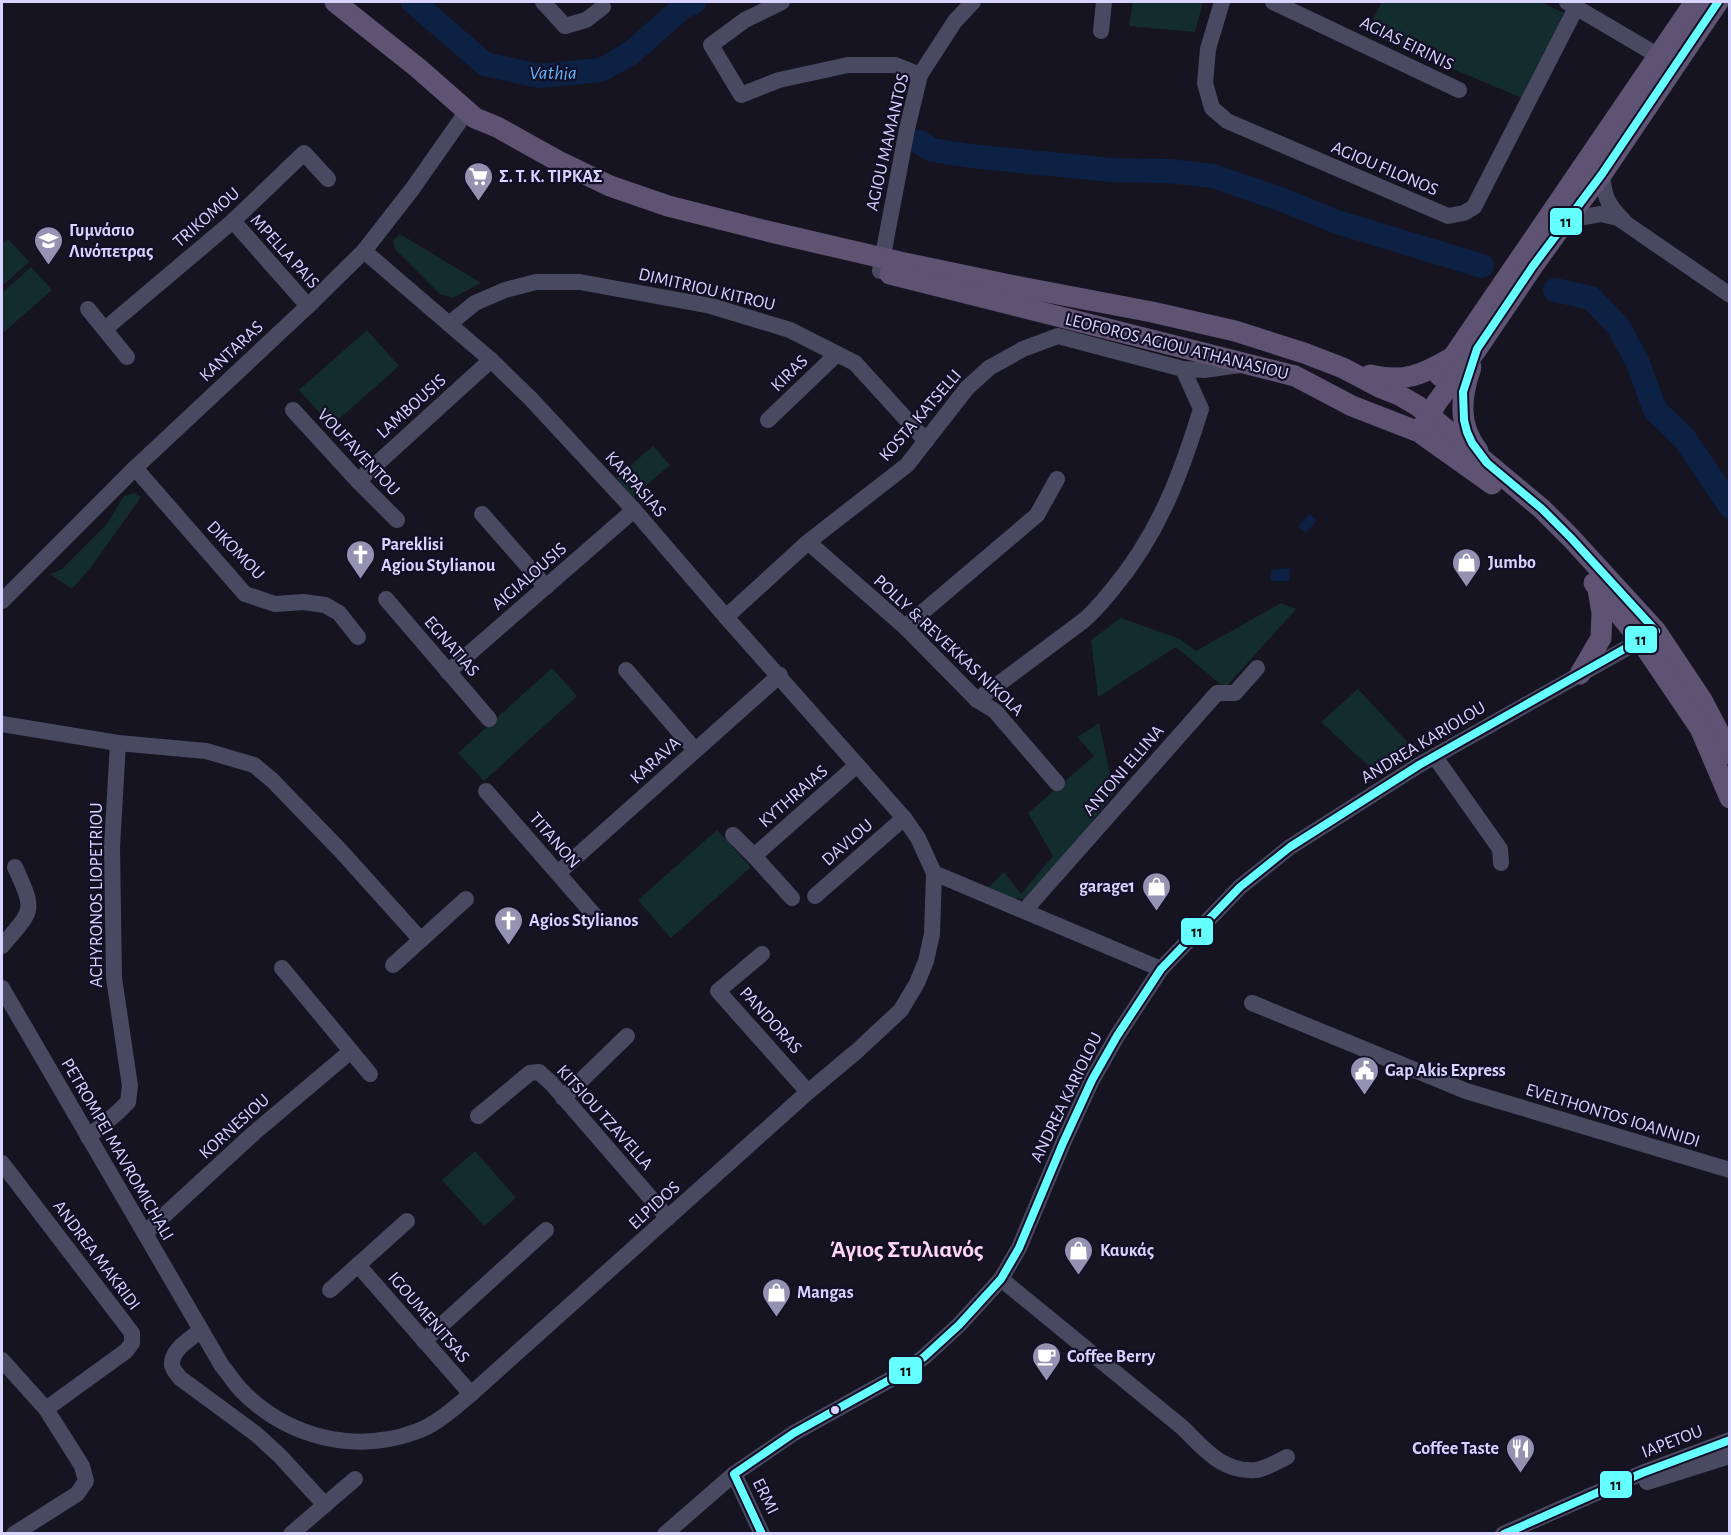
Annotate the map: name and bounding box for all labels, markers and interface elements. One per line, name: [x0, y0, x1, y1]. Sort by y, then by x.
street label: AGIAS EIRINIS: [1357, 14, 1456, 74]
water label: Vathia: [529, 63, 577, 83]
street label: AGIOU MAMANTOS: [863, 72, 913, 213]
street label: AGIOU FILONOS: [1329, 138, 1441, 199]
supermarket icon: Σ. Τ. Κ. ΤΙΡΚΑΣ: [462, 160, 494, 202]
place label: Σ. Τ. Κ. ΤΙΡΚΑΣ: [499, 168, 603, 186]
street label: TRIKOMOU: [170, 184, 243, 251]
line badge: 11: [1549, 207, 1583, 236]
street label: MPELLA PAIS: [247, 211, 322, 292]
text: 11: [1560, 214, 1572, 230]
place label: Γυμνάσιο Λινόπετρας: [69, 221, 153, 261]
school or university icon: Γυμνάσιο Λινόπετρας: [32, 224, 64, 266]
street label: DIMITRIOU KITROU: [637, 265, 777, 314]
street label: LEOFOROS AGIOU ATHANASIOU: [1063, 310, 1290, 383]
street label: KANTARAS: [197, 318, 267, 385]
street label: KIRAS: [768, 352, 812, 395]
street label: KOSTA KATSELLI: [876, 366, 965, 465]
street label: LAMBOUSIS: [374, 371, 450, 442]
street label: VOUFAVENTOU: [314, 406, 403, 500]
street label: KARPASIAS: [601, 448, 669, 521]
street label: DIKOMOU: [203, 518, 268, 584]
place label: Pareklisi Agiou Stylianou: [381, 536, 496, 575]
church icon: Pareklisi Agiou Stylianou: [344, 538, 376, 580]
street label: AIGIALOUSIS: [489, 540, 570, 614]
shop icon: Jumbo: [1451, 546, 1483, 588]
place label: Jumbo: [1488, 554, 1536, 572]
street label: POLLY & REVEKKAS NIKOLA: [870, 572, 1027, 720]
street label: EGNATIAS: [420, 613, 482, 680]
line badge: 11: [1624, 625, 1658, 654]
text: 11: [1635, 632, 1647, 648]
street label: ANDREA KARIOLOU: [1358, 699, 1489, 787]
street label: ANTONI ELLINA: [1080, 722, 1168, 819]
street label: KARAVA: [627, 733, 685, 788]
street label: KYTHRAIAS: [756, 762, 831, 831]
street label: ACHYRONOS LIOPETRIOU: [88, 803, 106, 987]
street label: TITANON: [525, 809, 583, 872]
street label: DAVLOU: [819, 816, 877, 870]
shop icon: garage1: [1140, 870, 1172, 912]
place label: garage1: [1079, 878, 1135, 896]
church icon: Agios Stylianos: [492, 904, 524, 946]
place label: Agios Stylianos: [529, 912, 639, 930]
line badge: 11: [1180, 917, 1214, 946]
text: 11: [1191, 924, 1203, 940]
street label: PANDORAS: [736, 984, 805, 1058]
street label: ANDREA KARIOLOU: [1028, 1030, 1106, 1165]
public building icon: Gap Akis Express: [1348, 1054, 1380, 1096]
street label: PETROMPEI MAVROMICHALI: [58, 1055, 177, 1244]
street label: KITSIOU TZAVELLA: [553, 1062, 656, 1174]
place label: Gap Akis Express: [1385, 1062, 1506, 1080]
street label: EVELTHONTOS IOANNIDI: [1523, 1081, 1702, 1151]
street label: KORNESIOU: [196, 1091, 273, 1163]
street label: ELPIDOS: [626, 1178, 684, 1233]
street label: ANDREA MAKRIDI: [49, 1197, 143, 1314]
shop icon: Καυκάς: [1063, 1234, 1095, 1276]
district label: Άγιος Στυλιανός: [830, 1238, 984, 1262]
place label: Καυκάς: [1100, 1241, 1154, 1260]
street label: IGOUMENITSAS: [384, 1269, 472, 1366]
shop icon: Mangas: [760, 1276, 792, 1318]
place label: Mangas: [797, 1284, 854, 1302]
cafe icon: Coffee Berry: [1030, 1340, 1062, 1382]
place label: Coffee Berry: [1067, 1348, 1156, 1366]
line badge: 11: [888, 1356, 923, 1385]
text: 11: [900, 1363, 912, 1379]
unlabelled marker: [829, 1404, 841, 1416]
street label: IAPETOU: [1639, 1422, 1705, 1462]
restaurant icon: Coffee Taste: [1504, 1432, 1536, 1474]
place label: Coffee Taste: [1412, 1440, 1499, 1458]
line badge: 11: [1599, 1470, 1633, 1499]
street label: ERMI: [749, 1476, 781, 1517]
text: 11: [1610, 1477, 1622, 1493]

